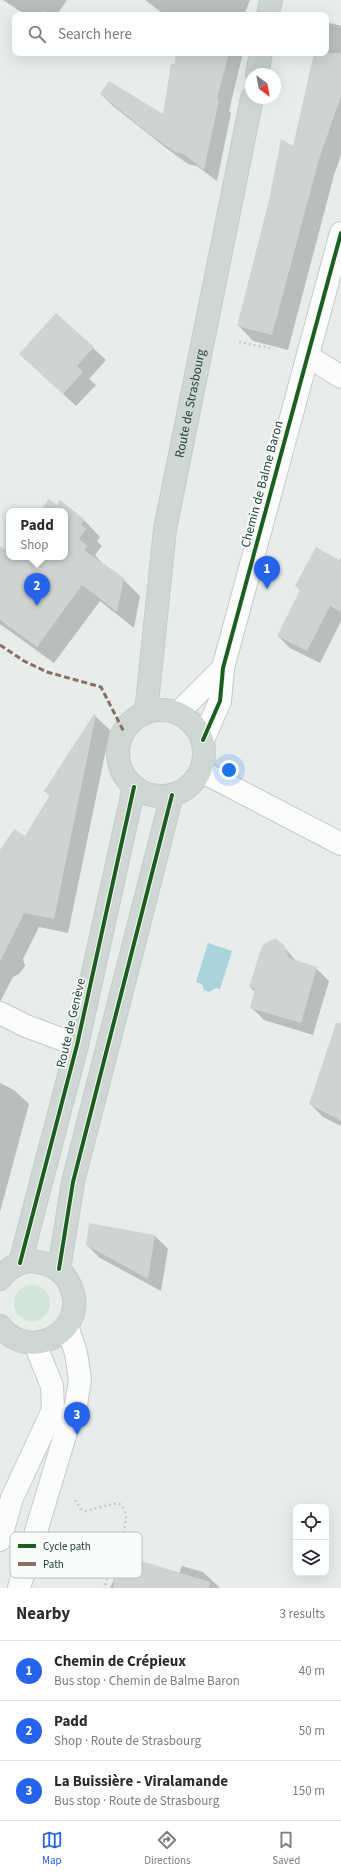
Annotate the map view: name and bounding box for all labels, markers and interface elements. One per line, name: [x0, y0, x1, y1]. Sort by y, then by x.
search box: [12, 12, 329, 56]
icon: search: [26, 23, 48, 45]
text: Search here: [58, 24, 132, 45]
north arrow: [245, 68, 281, 104]
street label: Route de Strasbourg: [171, 347, 210, 459]
street label: Chemin de Balme Baron: [236, 418, 288, 550]
popup: [6, 508, 68, 560]
text: Padd: [20, 515, 54, 536]
text: Shop: [20, 536, 49, 554]
pin: 1: [254, 556, 280, 589]
pin: 2: [24, 573, 50, 606]
your location: [219, 760, 239, 780]
street label: Route de Genève: [52, 976, 90, 1070]
pin: 3: [64, 1402, 90, 1435]
map controls: [293, 1504, 329, 1576]
button: locate: [293, 1504, 329, 1540]
legend: [10, 1532, 142, 1578]
text: Cycle path: [43, 1539, 91, 1554]
button: layers: [293, 1540, 329, 1576]
text: Path: [43, 1557, 64, 1572]
text: Nearby: [16, 1602, 70, 1626]
text: 3 results: [280, 1605, 325, 1623]
text: Chemin de Crépieux: [54, 1651, 186, 1672]
text: 1: [26, 1662, 32, 1680]
text: 40 m: [299, 1662, 325, 1680]
text: Bus stop · Chemin de Balme Baron: [54, 1672, 240, 1690]
text: Padd: [54, 1711, 88, 1732]
text: 2: [26, 1722, 32, 1740]
text: 50 m: [299, 1722, 325, 1740]
text: Shop · Route de Strasbourg: [54, 1732, 201, 1750]
text: La Buissière - Viralamande: [54, 1771, 228, 1792]
text: 3: [26, 1782, 32, 1800]
text: 150 m: [292, 1782, 325, 1800]
text: Bus stop · Route de Strasbourg: [54, 1792, 219, 1810]
tab: Map: [41, 1829, 63, 1868]
tab: Directions: [144, 1829, 191, 1868]
tab: Saved: [272, 1829, 300, 1868]

